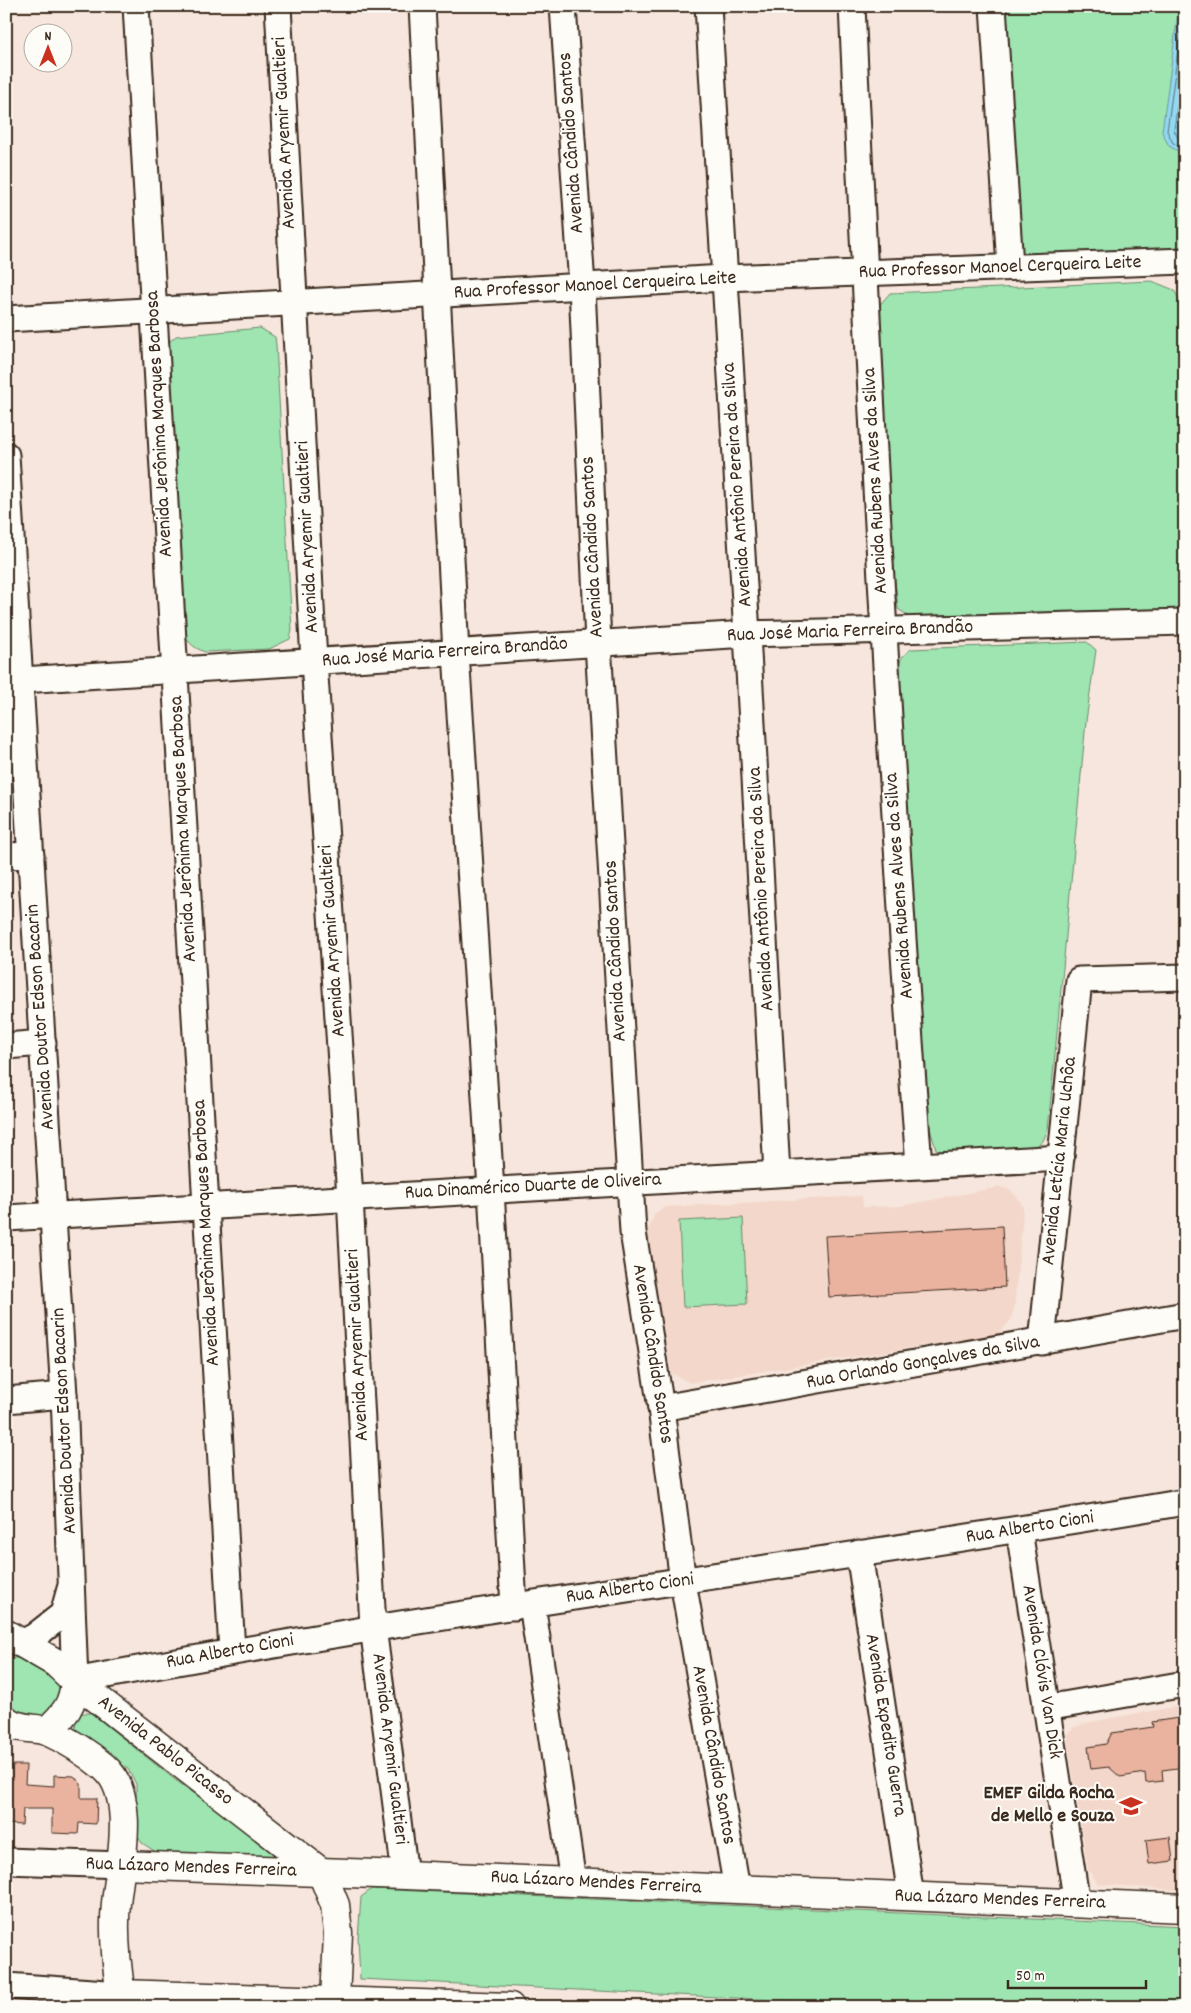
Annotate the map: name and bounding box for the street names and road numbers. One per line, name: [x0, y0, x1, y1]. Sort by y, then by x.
street label: Avenida Aryemir Gualtieri: [266, 36, 304, 230]
street label: Avenida Cândido Santos: [552, 52, 592, 234]
street label: Rua Professor Manoel Cerqueira Leite: [858, 249, 1142, 287]
street label: Rua Professor Manoel Cerqueira Leite: [453, 265, 737, 307]
street label: Avenida Jerônima Marques Barbosa: [139, 289, 181, 558]
street label: Avenida Antônio Pereira da Silva: [715, 361, 760, 608]
street label: Avenida Rubens Alves da Silva: [856, 367, 896, 595]
street label: Avenida Aryemir Gualtieri: [289, 440, 327, 634]
street label: Avenida Cândido Santos: [574, 456, 612, 638]
street label: Rua José Maria Ferreira Brandão: [726, 614, 974, 650]
street label: Rua José Maria Ferreira Brandão: [321, 630, 569, 676]
street label: Avenida Jerônima Marques Barbosa: [163, 694, 205, 963]
street label: Avenida Antônio Pereira da Silva: [742, 766, 782, 1012]
street label: Avenida Rubens Alves da Silva: [878, 771, 922, 1000]
street label: Avenida Aryemir Gualtieri: [312, 844, 354, 1038]
street label: Avenida Cândido Santos: [597, 860, 635, 1042]
street label: Avenida Doutor Edson Bacarin: [19, 903, 63, 1131]
street label: Avenida Letícia Maria Uchôa: [1035, 1055, 1085, 1267]
street label: Avenida Jerônima Marques Barbosa: [186, 1098, 228, 1367]
street label: Rua Dinamérico Duarte de Oliveira: [404, 1166, 662, 1208]
street label: Avenida Aryemir Gualtieri: [339, 1248, 377, 1442]
street label: Avenida Cândido Santos: [624, 1262, 680, 1446]
street label: Avenida Doutor Edson Bacarin: [45, 1307, 85, 1535]
street label: Rua Orlando Gonçalves da Silva: [804, 1329, 1042, 1397]
street label: Rua Alberto Cioni: [964, 1504, 1096, 1552]
street label: Rua Alberto Cioni: [564, 1566, 696, 1612]
street label: Avenida Clóvis Van Dick: [1013, 1583, 1069, 1761]
street label: Rua Alberto Cioni: [164, 1627, 296, 1677]
street label: Avenida Expedito Guerra: [857, 1632, 913, 1819]
street label: Avenida Aryemir Gualtieri: [363, 1652, 415, 1847]
street label: Avenida Cândido Santos: [683, 1663, 743, 1847]
street label: Avenida Pablo Picasso: [91, 1689, 239, 1813]
street label: Rua Lázaro Mendes Ferreira: [85, 1850, 298, 1886]
street label: Rua Lázaro Mendes Ferreira: [490, 1863, 703, 1903]
street label: Rua Lázaro Mendes Ferreira: [894, 1882, 1107, 1918]

